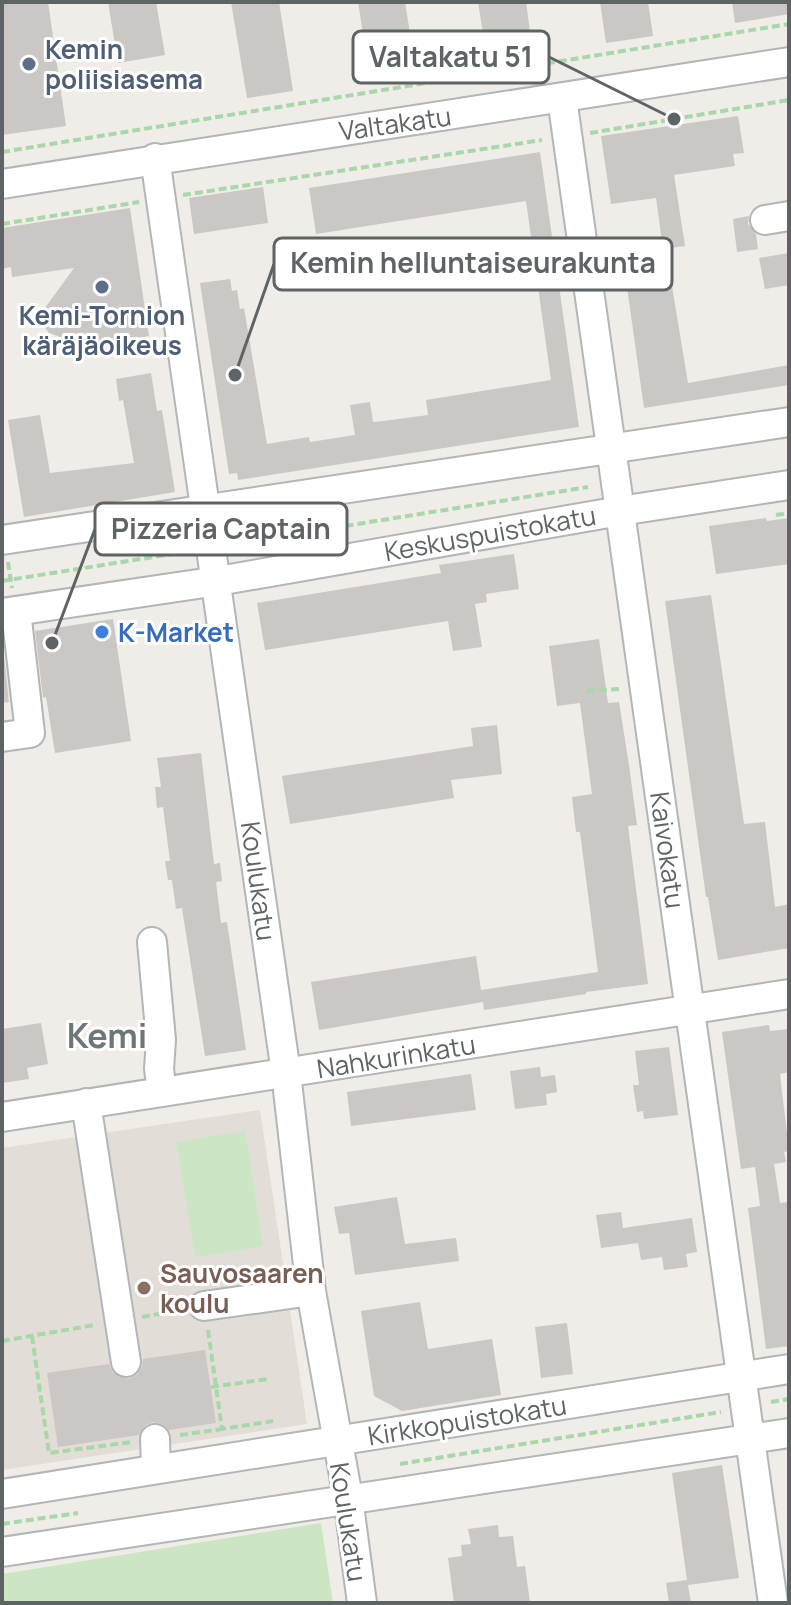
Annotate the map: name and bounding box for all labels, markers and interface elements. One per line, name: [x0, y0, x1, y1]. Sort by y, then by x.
place label: Kemin poliisiasema: [45, 31, 203, 97]
callout: Valtakatu 51: [353, 31, 549, 83]
text: Valtakatu 51: [369, 37, 533, 75]
marker: Kemin poliisiasema: [20, 55, 38, 73]
street label: Valtakatu: [336, 97, 454, 149]
callout: Kemin helluntaiseurakunta: [274, 238, 672, 290]
text: Kemin helluntaiseurakunta: [290, 243, 656, 281]
marker: Kemi-Tornion käräjäoikeus: [93, 278, 111, 296]
place label: Kemi-Tornion käräjäoikeus: [19, 297, 185, 363]
street label: Keskuspuistokatu: [381, 497, 599, 569]
callout: Pizzeria Captain: [95, 503, 347, 555]
text: Pizzeria Captain: [111, 509, 331, 547]
place label: K-Market: [118, 614, 234, 650]
marker: K-Market: [93, 623, 111, 641]
street label: Kaivokatu: [642, 789, 694, 911]
street label: Koulukatu: [233, 819, 285, 943]
district label: Kemi: [67, 1012, 147, 1058]
street label: Nahkurinkatu: [314, 1026, 478, 1086]
place label: Sauvosaaren koulu: [160, 1255, 324, 1321]
marker: Sauvosaaren koulu: [135, 1279, 153, 1297]
street label: Kirkkopuistokatu: [365, 1387, 569, 1453]
street label: Koulukatu: [322, 1460, 376, 1584]

